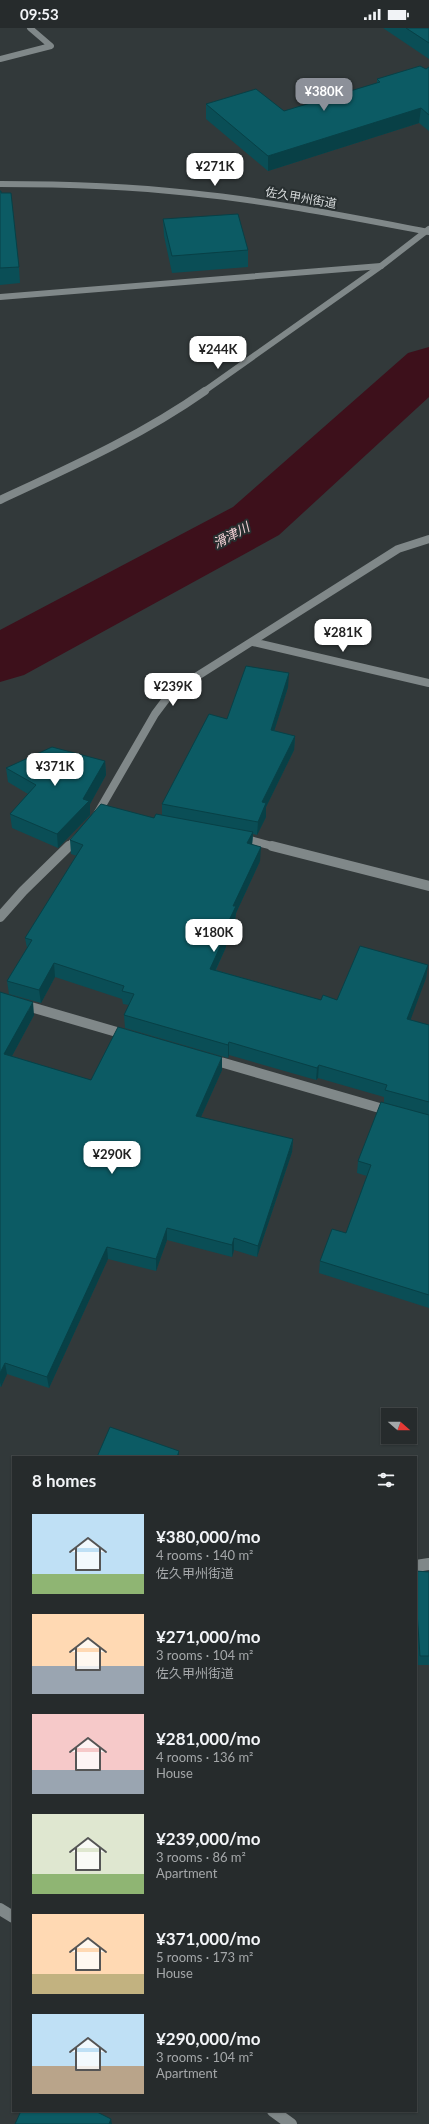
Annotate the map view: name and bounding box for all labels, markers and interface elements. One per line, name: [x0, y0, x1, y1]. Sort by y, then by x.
text: 09:53: [20, 5, 59, 23]
pin: ¥380K: [296, 78, 352, 112]
text: ¥380K: [304, 83, 344, 99]
pin: ¥271K: [187, 153, 243, 187]
text: ¥271K: [195, 158, 235, 174]
street label: 佐久甲州街道: [264, 184, 338, 211]
pin: ¥244K: [190, 336, 246, 370]
text: ¥244K: [198, 341, 238, 357]
water label: 滑津川: [210, 518, 254, 551]
pin: ¥281K: [315, 619, 371, 653]
text: ¥281K: [323, 624, 363, 640]
pin: ¥239K: [145, 673, 201, 707]
text: ¥239K: [153, 678, 193, 694]
pin: ¥371K: [27, 753, 83, 787]
text: ¥371K: [35, 758, 75, 774]
pin: ¥180K: [186, 919, 242, 953]
text: ¥180K: [194, 924, 234, 940]
pin: ¥290K: [84, 1141, 140, 1175]
text: ¥290K: [92, 1146, 132, 1162]
north arrow: [381, 1408, 417, 1444]
map controls: [381, 1408, 417, 1444]
icon: filters: [375, 1469, 397, 1491]
text: 8 homes: [32, 1470, 96, 1491]
text: ¥380,000/mo: [156, 1526, 260, 1547]
icon: home: [64, 1530, 112, 1578]
text: 4 rooms · 140 m²: [156, 1547, 253, 1563]
text: 佐久甲州街道: [156, 1565, 234, 1581]
text: ¥271,000/mo: [156, 1626, 260, 1647]
icon: home: [64, 1630, 112, 1678]
text: 3 rooms · 104 m²: [156, 1647, 253, 1663]
text: 佐久甲州街道: [156, 1665, 234, 1681]
text: ¥281,000/mo: [156, 1728, 260, 1749]
icon: home: [64, 1730, 112, 1778]
text: 4 rooms · 136 m²: [156, 1749, 253, 1765]
text: House: [156, 1765, 193, 1781]
text: ¥239,000/mo: [156, 1828, 260, 1849]
icon: home: [64, 1830, 112, 1878]
text: 3 rooms · 86 m²: [156, 1849, 246, 1865]
text: Apartment: [156, 1865, 217, 1881]
text: ¥371,000/mo: [156, 1928, 260, 1949]
icon: home: [64, 1930, 112, 1978]
text: 5 rooms · 173 m²: [156, 1949, 253, 1965]
text: House: [156, 1965, 193, 1981]
text: ¥290,000/mo: [156, 2028, 260, 2049]
icon: home: [64, 2030, 112, 2078]
text: 3 rooms · 104 m²: [156, 2049, 253, 2065]
text: Apartment: [156, 2065, 217, 2081]

